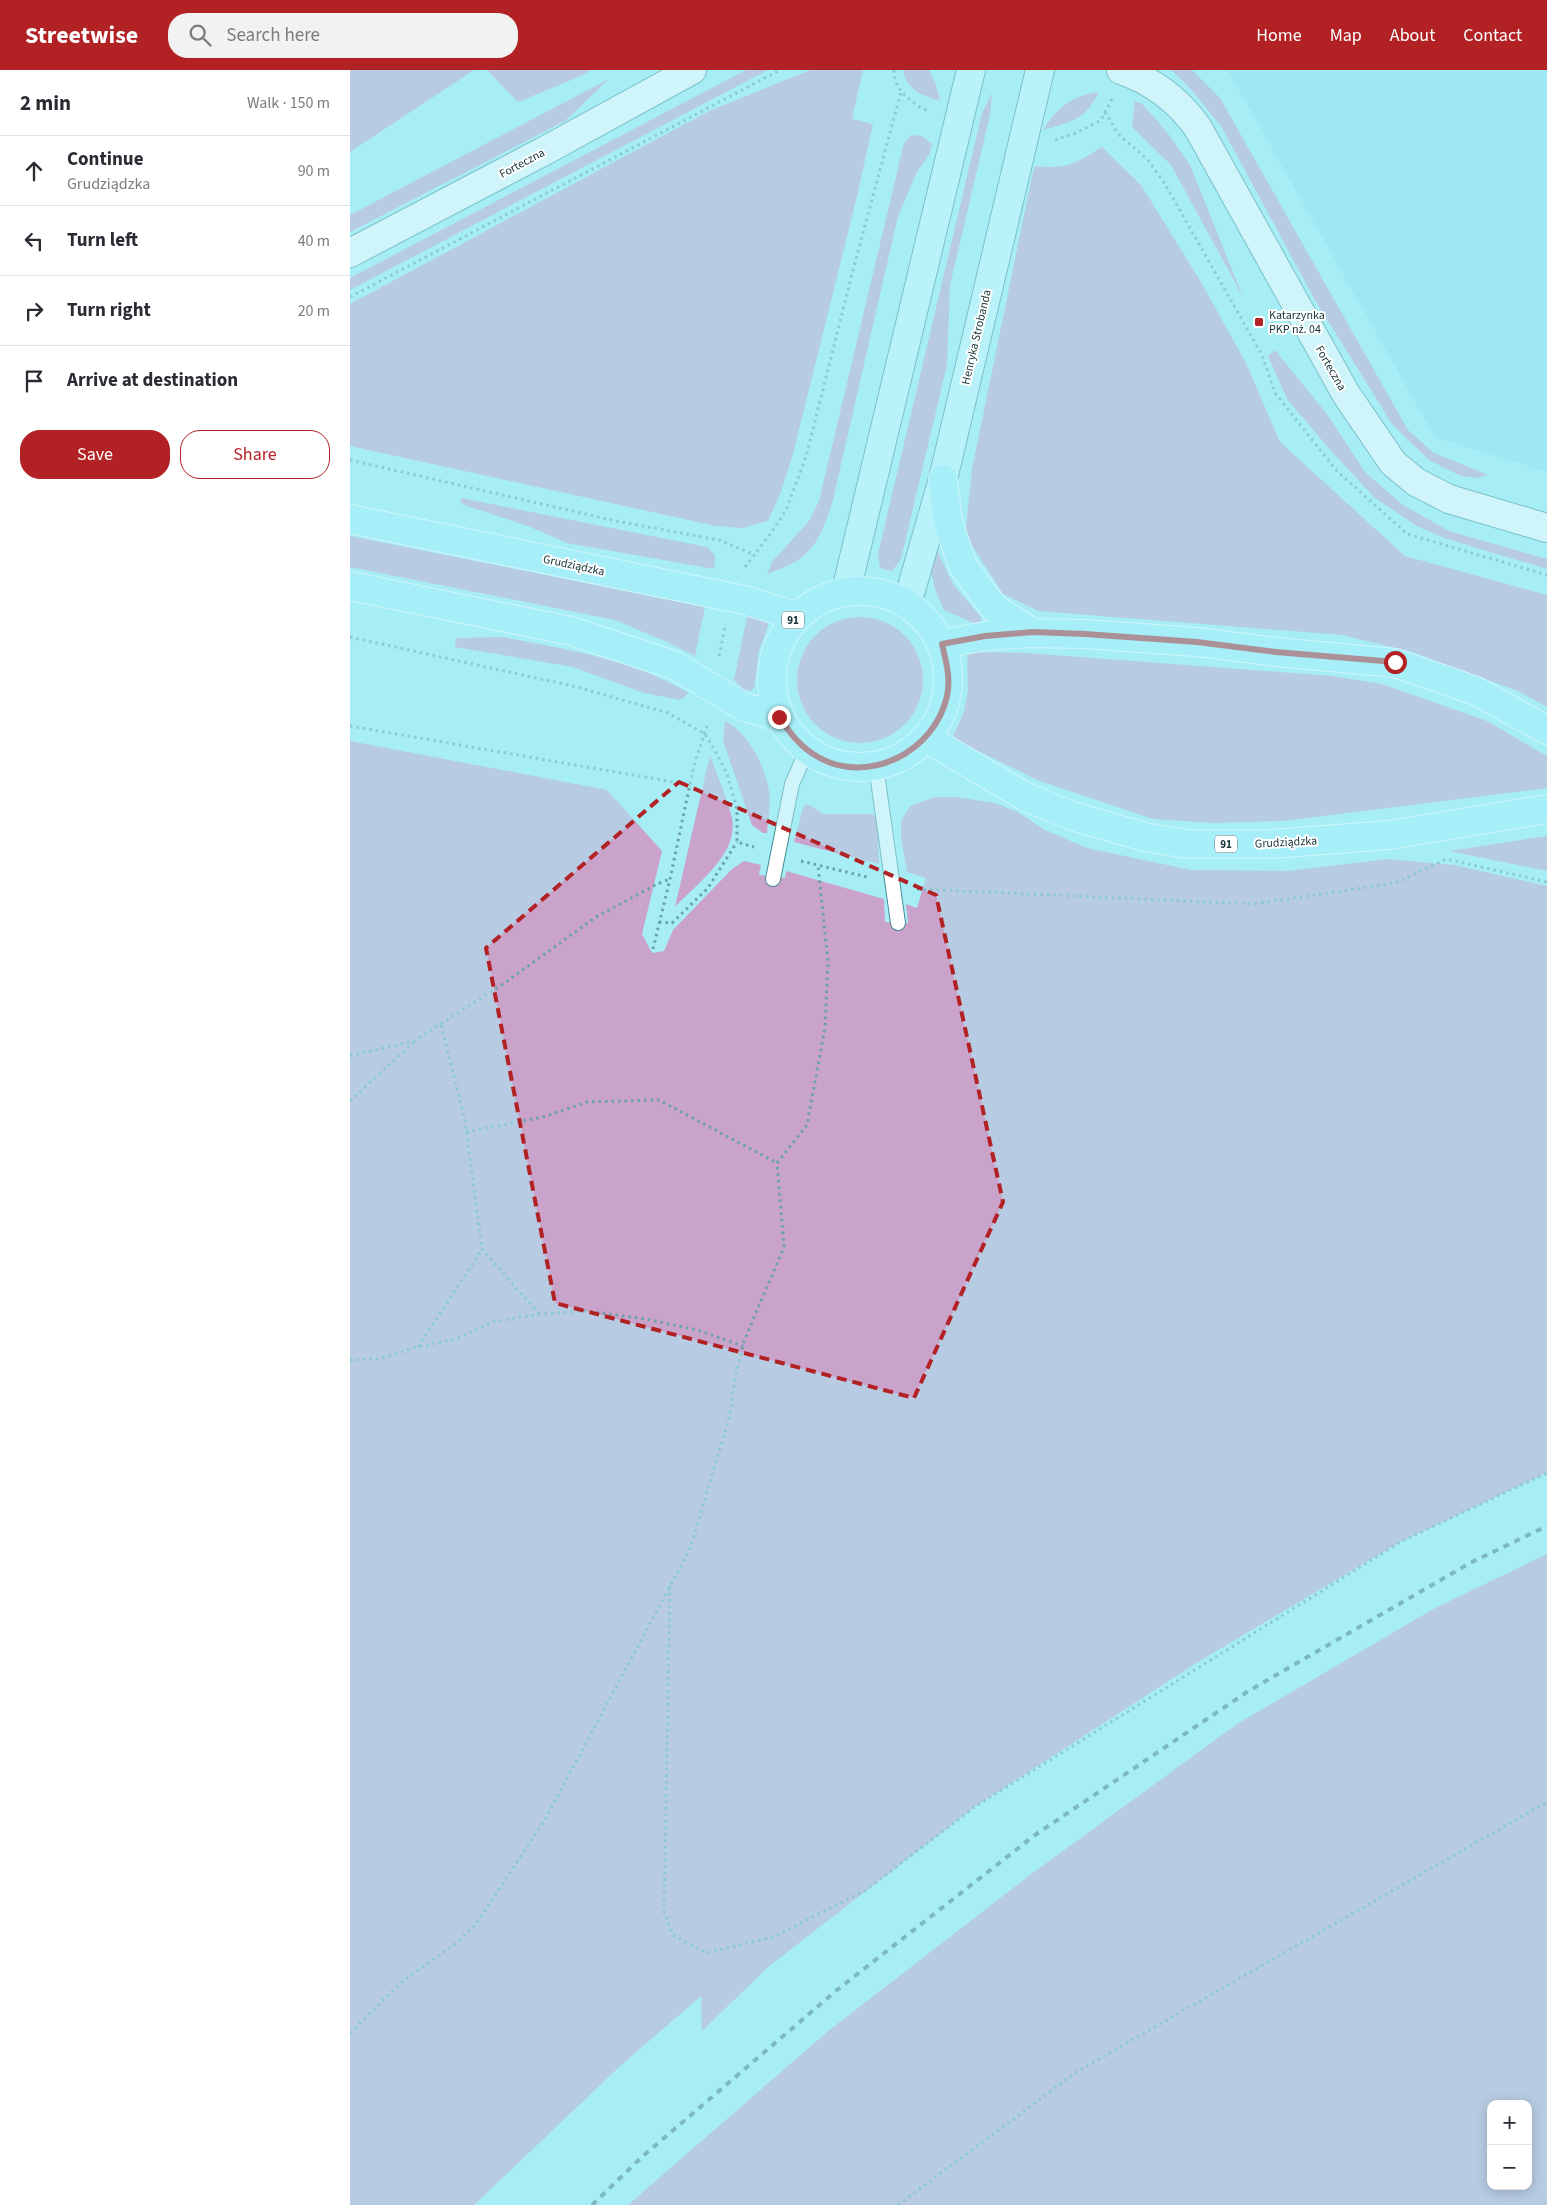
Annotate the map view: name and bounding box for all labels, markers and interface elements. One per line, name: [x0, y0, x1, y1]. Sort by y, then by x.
search box: [168, 13, 518, 58]
text: Streetwise: [25, 18, 138, 53]
icon: search: [186, 21, 214, 49]
text: Search here: [226, 22, 320, 49]
text: Home: [1256, 23, 1302, 48]
text: Map: [1330, 23, 1362, 48]
text: About: [1390, 23, 1435, 48]
text: Contact: [1463, 23, 1522, 48]
text: 2 min: [20, 88, 71, 118]
text: Walk · 150 m: [247, 92, 330, 114]
street label: Forteczna: [496, 144, 548, 183]
text: Continue: [67, 146, 144, 173]
icon: ahead: [20, 157, 48, 185]
text: 90 m: [298, 160, 330, 182]
text: Grudziądzka: [67, 173, 150, 195]
icon: left: [20, 227, 48, 255]
text: Turn left: [67, 227, 138, 254]
text: 40 m: [298, 230, 330, 252]
street label: Henryka Strobanda: [957, 288, 996, 386]
icon: right: [20, 297, 48, 325]
text: Turn right: [67, 297, 151, 324]
text: 20 m: [298, 300, 330, 322]
place label: Katarzynka PKP nż. 04: [1269, 307, 1325, 338]
marker: Katarzynka PKP nż. 04: [1253, 316, 1265, 328]
street label: Forteczna: [1311, 343, 1350, 394]
icon: arrive: [20, 367, 48, 395]
text: Arrive at destination: [67, 367, 238, 394]
button: Save: [20, 430, 170, 479]
button: Share: [180, 430, 330, 479]
street label: Grudziądzka: [542, 551, 606, 580]
road number: 91: [782, 612, 804, 628]
route start: [1384, 651, 1407, 674]
route end: [768, 706, 791, 729]
street label: Grudziądzka: [1254, 832, 1318, 853]
road number: 91: [1215, 836, 1237, 852]
map controls: [1487, 2100, 1532, 2190]
button: +: [1487, 2100, 1532, 2145]
button: −: [1487, 2145, 1532, 2190]

